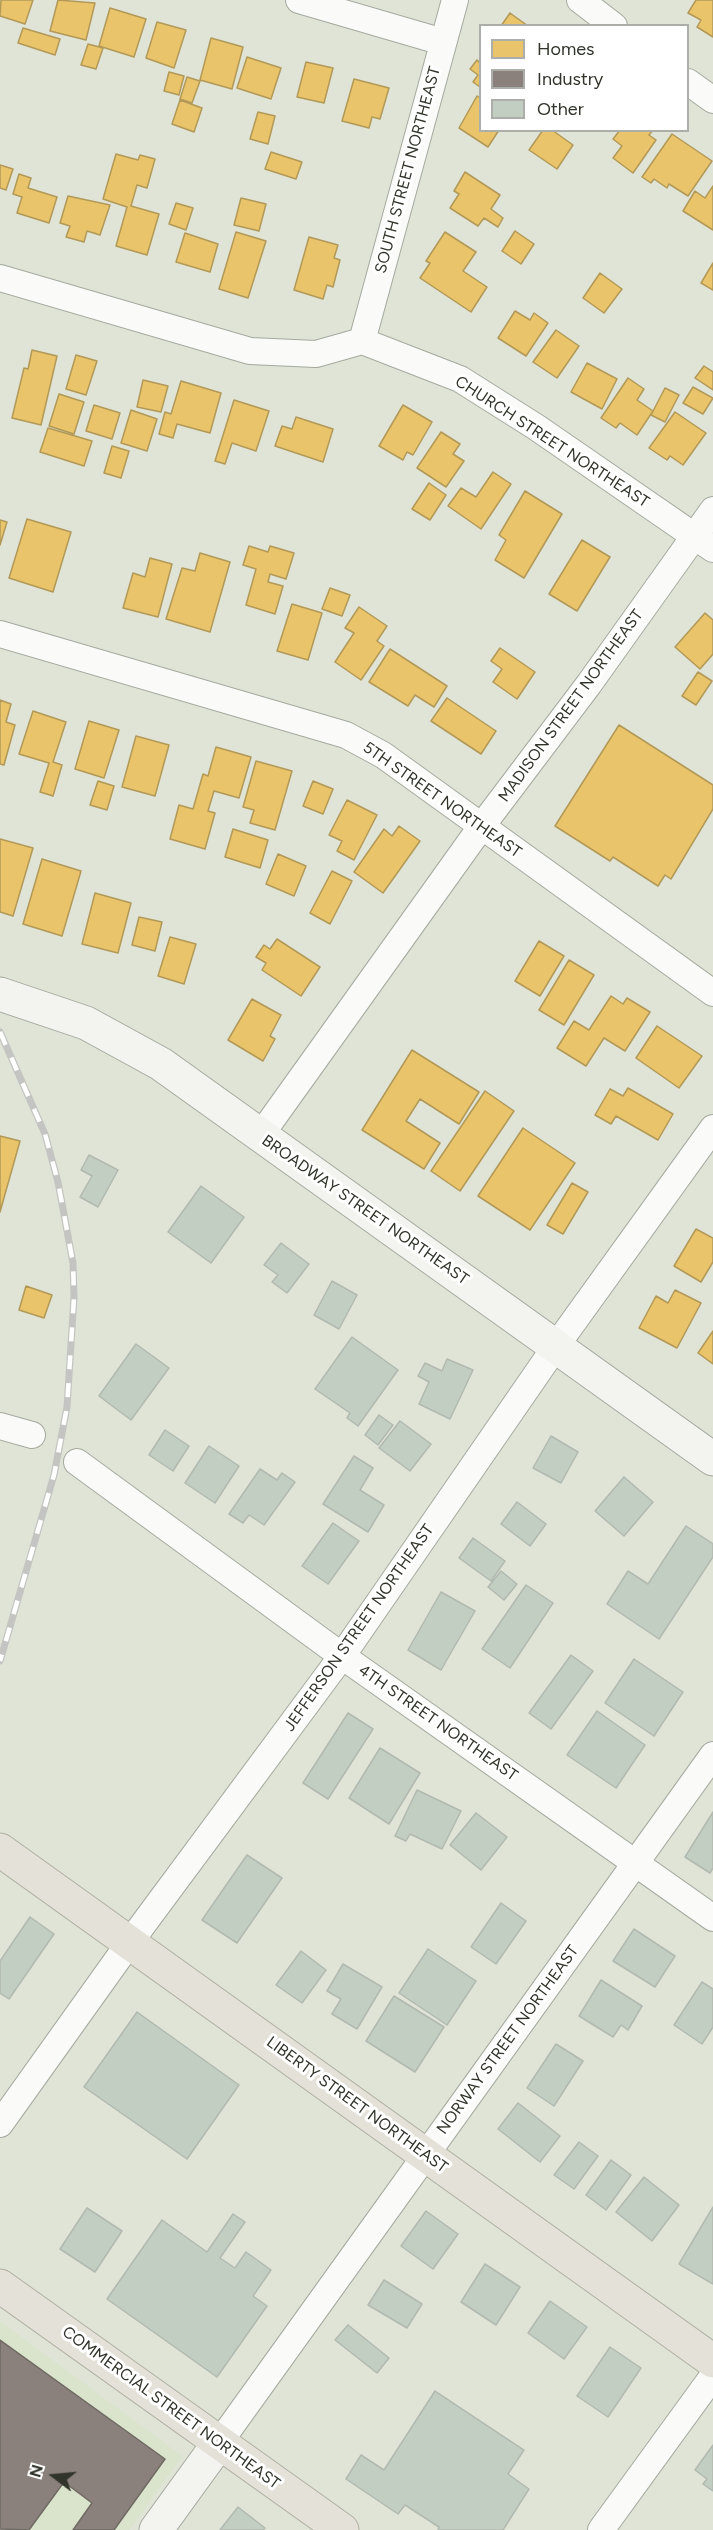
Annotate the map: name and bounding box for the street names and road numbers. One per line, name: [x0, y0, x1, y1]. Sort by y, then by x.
street label: SOUTH STREET NORTHEAST: [371, 65, 445, 275]
street label: CHURCH STREET NORTHEAST: [451, 372, 653, 512]
street label: MADISON STREET NORTHEAST: [495, 606, 647, 806]
street label: 5TH STREET NORTHEAST: [359, 738, 525, 862]
street label: BROADWAY STREET NORTHEAST: [258, 1131, 472, 1289]
street label: JEFFERSON STREET NORTHEAST: [280, 1521, 438, 1735]
street label: 4TH STREET NORTHEAST: [355, 1661, 521, 1785]
street label: NORWAY STREET NORTHEAST: [433, 1942, 583, 2138]
street label: LIBERTY STREET NORTHEAST: [263, 2033, 451, 2177]
street label: COMMERCIAL STREET NORTHEAST: [58, 2323, 284, 2493]

